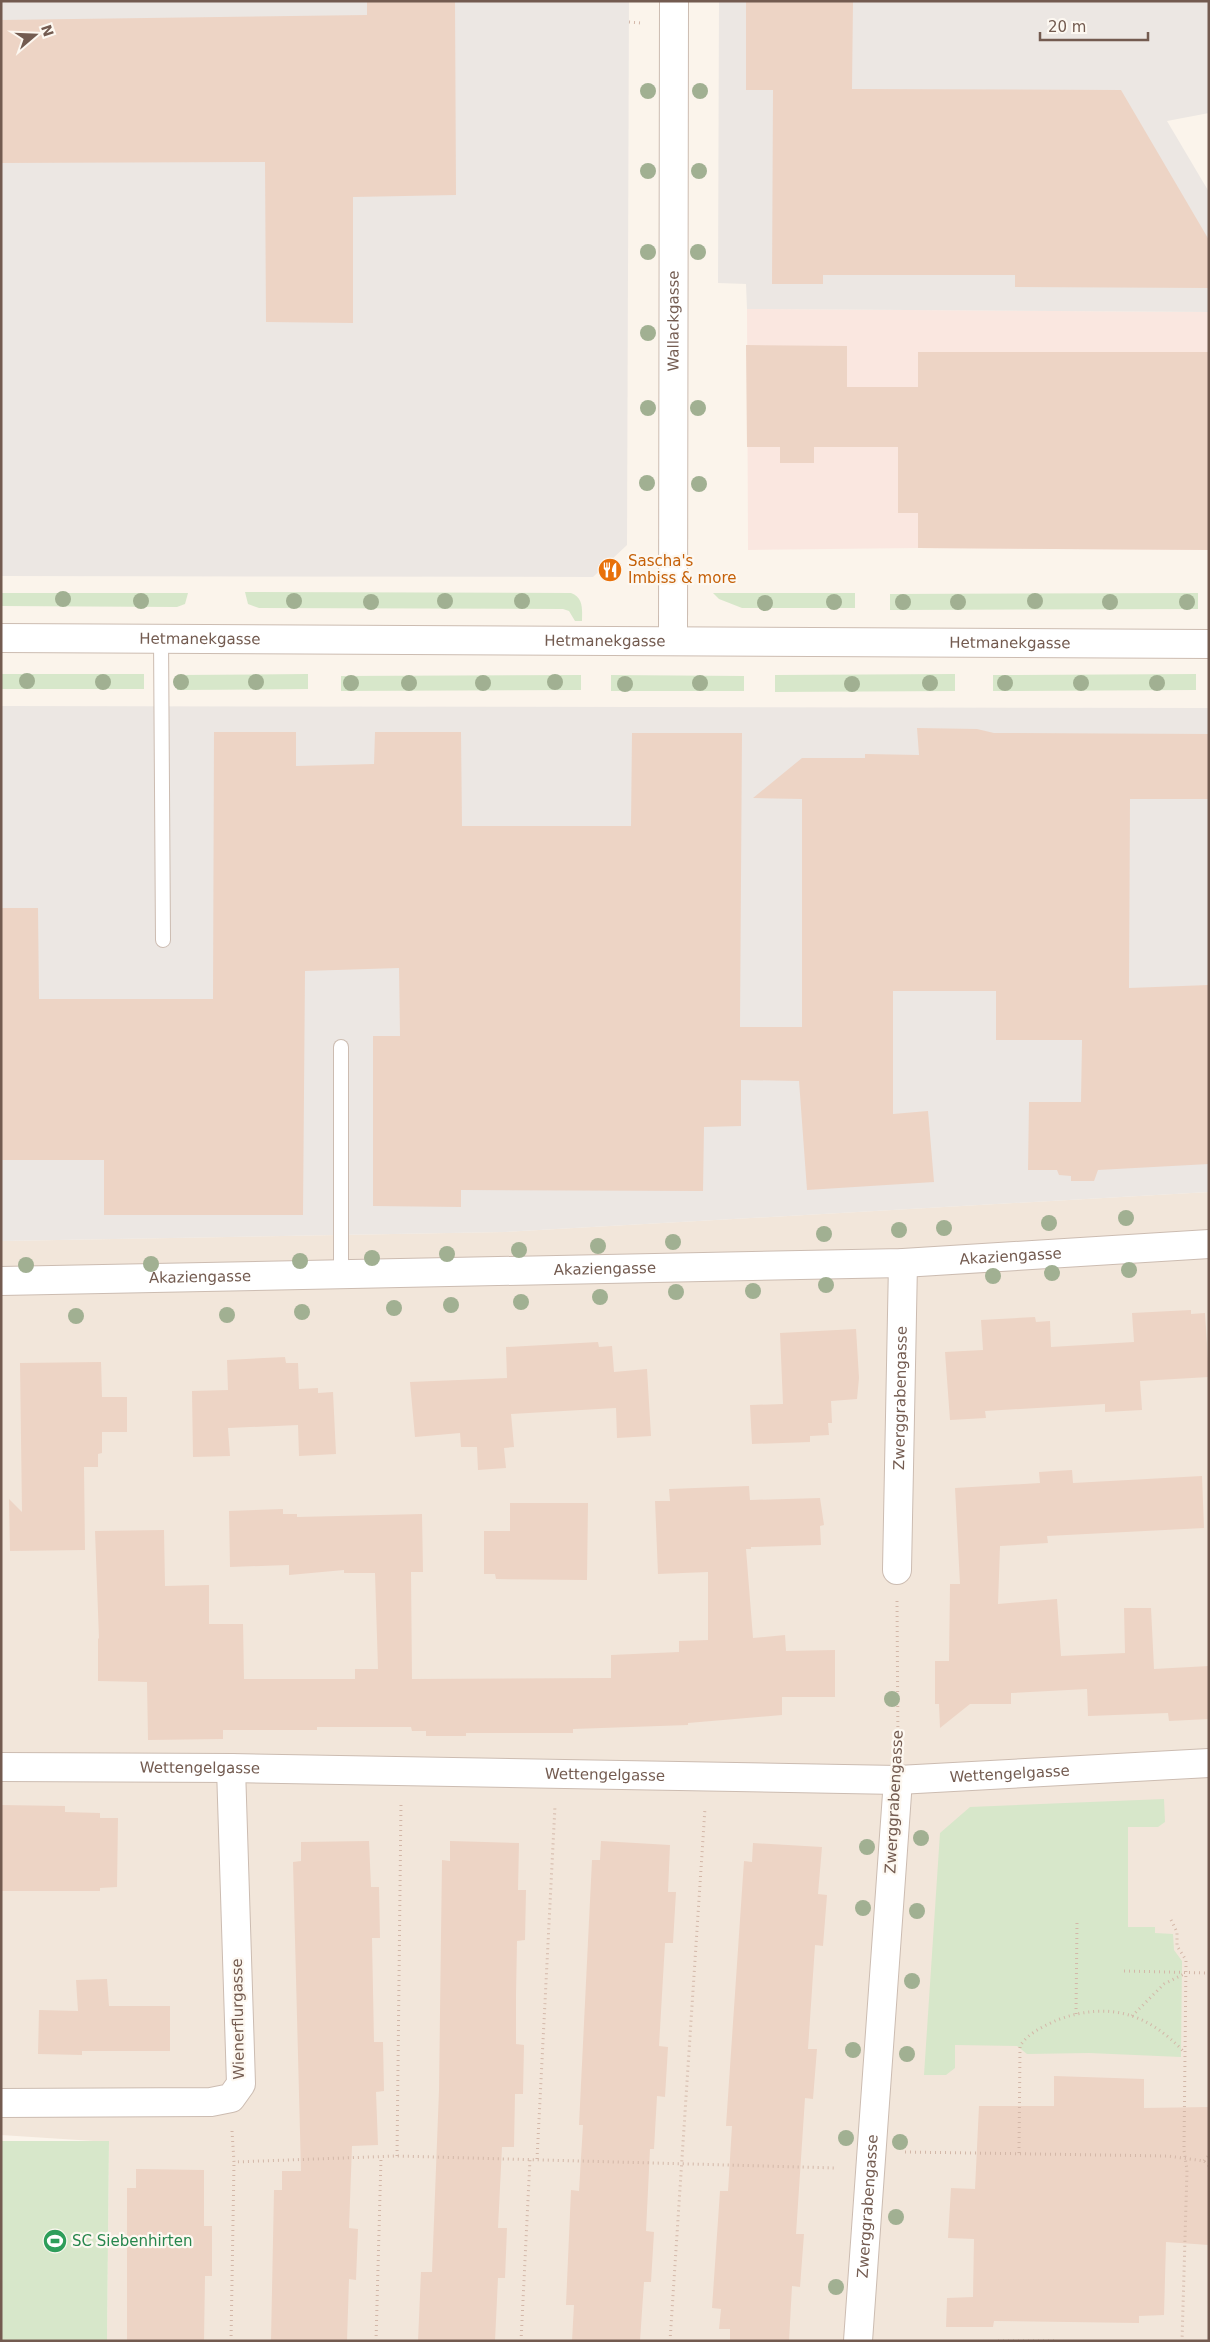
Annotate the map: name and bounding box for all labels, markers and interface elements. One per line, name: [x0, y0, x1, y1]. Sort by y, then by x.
north arrow: [10, 10, 60, 60]
scale bar: [1040, 10, 1148, 42]
text: 20 m: [1048, 18, 1086, 36]
text: N: [38, 23, 57, 39]
street label: Wallackgasse: [664, 270, 683, 372]
place label: Sascha's Imbiss & more: [628, 552, 736, 587]
restaurant icon: Sascha's Imbiss & more: [597, 557, 623, 583]
street label: Hetmanekgasse: [139, 630, 261, 648]
street label: Hetmanekgasse: [544, 632, 666, 650]
street label: Hetmanekgasse: [949, 634, 1071, 652]
street label: Akaziengasse: [959, 1244, 1062, 1268]
street label: Akaziengasse: [554, 1259, 656, 1279]
street label: Akaziengasse: [149, 1267, 251, 1287]
street label: Zwerggrabengasse: [890, 1326, 911, 1470]
street label: Zwerggrabengasse: [881, 1730, 907, 1874]
street label: Wettengelgasse: [140, 1759, 260, 1778]
street label: Wettengelgasse: [949, 1762, 1070, 1786]
street label: Wettengelgasse: [545, 1765, 665, 1785]
street label: Wienerflurgasse: [228, 1958, 248, 2080]
street label: Zwerggrabengasse: [854, 2134, 882, 2279]
sports icon: SC Siebenhirten: [42, 2228, 68, 2254]
place label: SC Siebenhirten: [72, 2232, 192, 2250]

